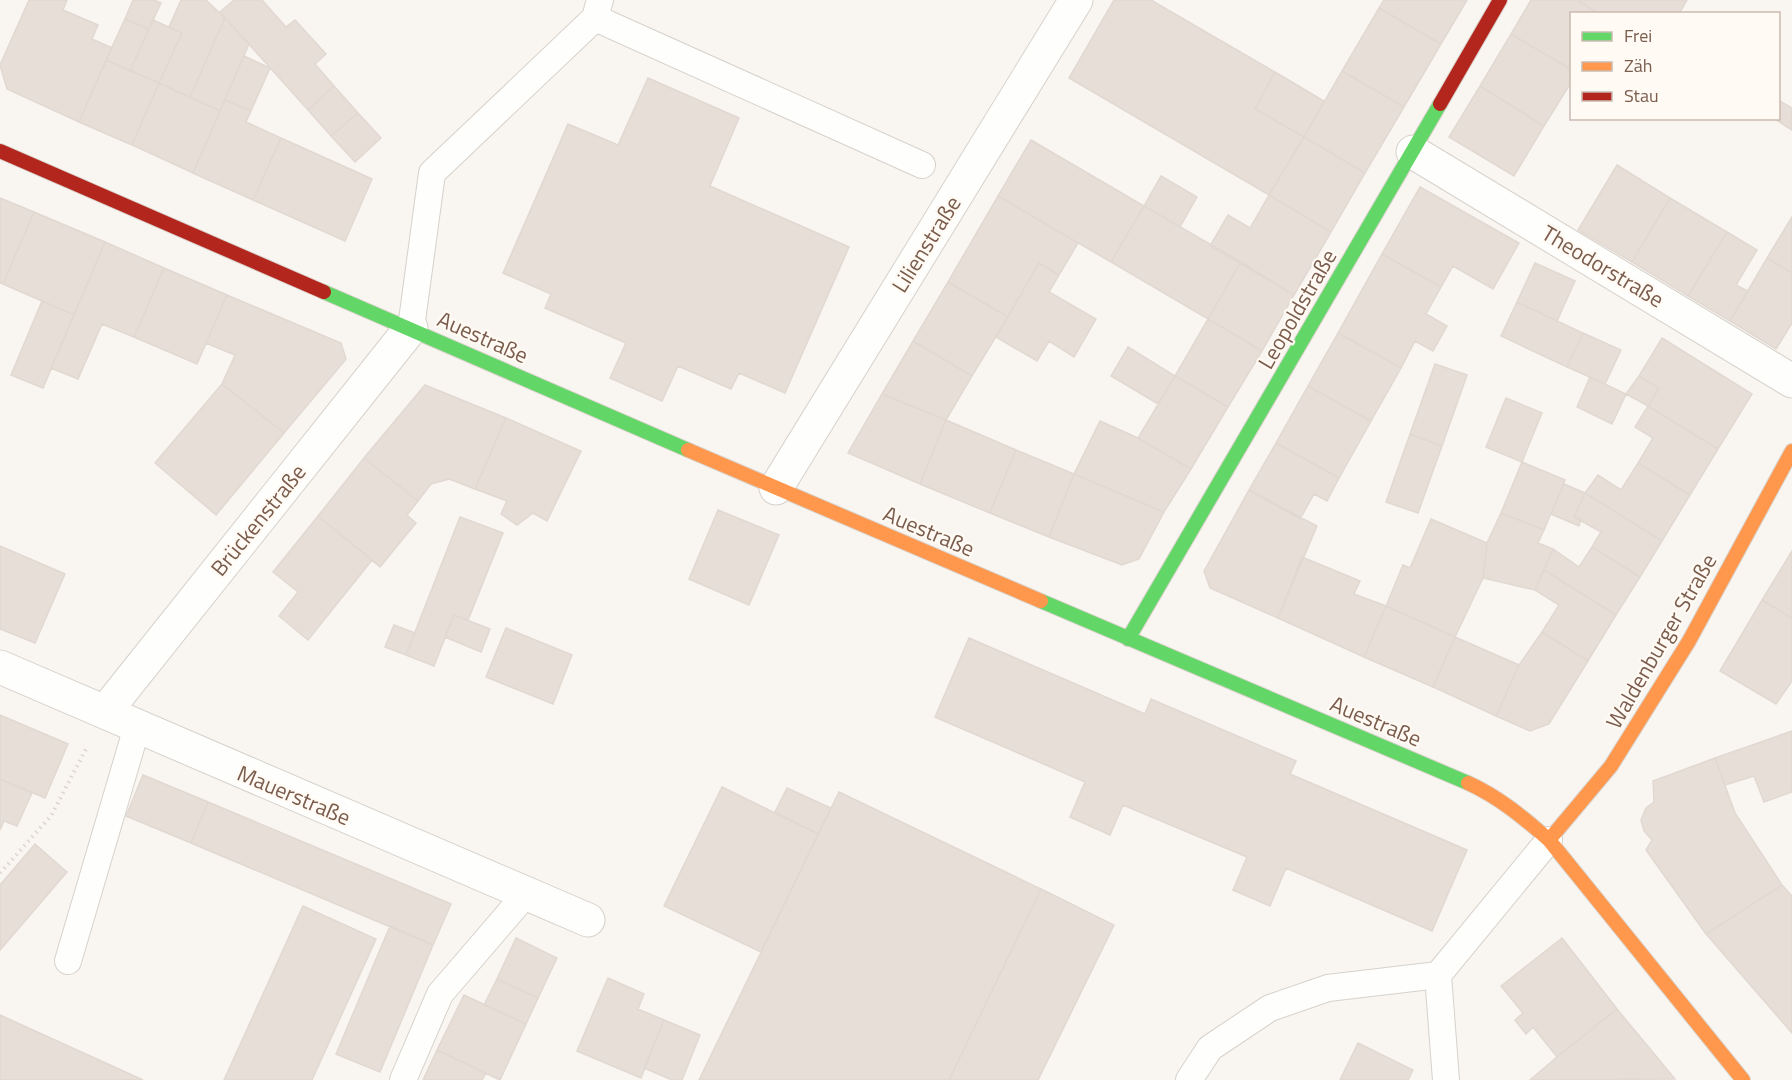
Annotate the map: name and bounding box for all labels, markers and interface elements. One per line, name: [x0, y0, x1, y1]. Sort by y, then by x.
legend: [1570, 12, 1780, 120]
text: Frei: [1624, 22, 1652, 49]
text: Zäh: [1624, 52, 1652, 79]
text: Stau: [1624, 82, 1659, 109]
street label: Lilienstraße: [883, 189, 969, 299]
street label: Theodorstraße: [1535, 216, 1671, 316]
street label: Leopoldstraße: [1249, 243, 1345, 375]
street label: Auestraße: [432, 302, 534, 372]
street label: Brückenstraße: [202, 456, 314, 584]
street label: Auestraße: [878, 497, 980, 565]
street label: Waldenburger Straße: [1597, 547, 1725, 735]
street label: Auestraße: [1325, 687, 1427, 755]
street label: Mauerstraße: [232, 756, 356, 834]

